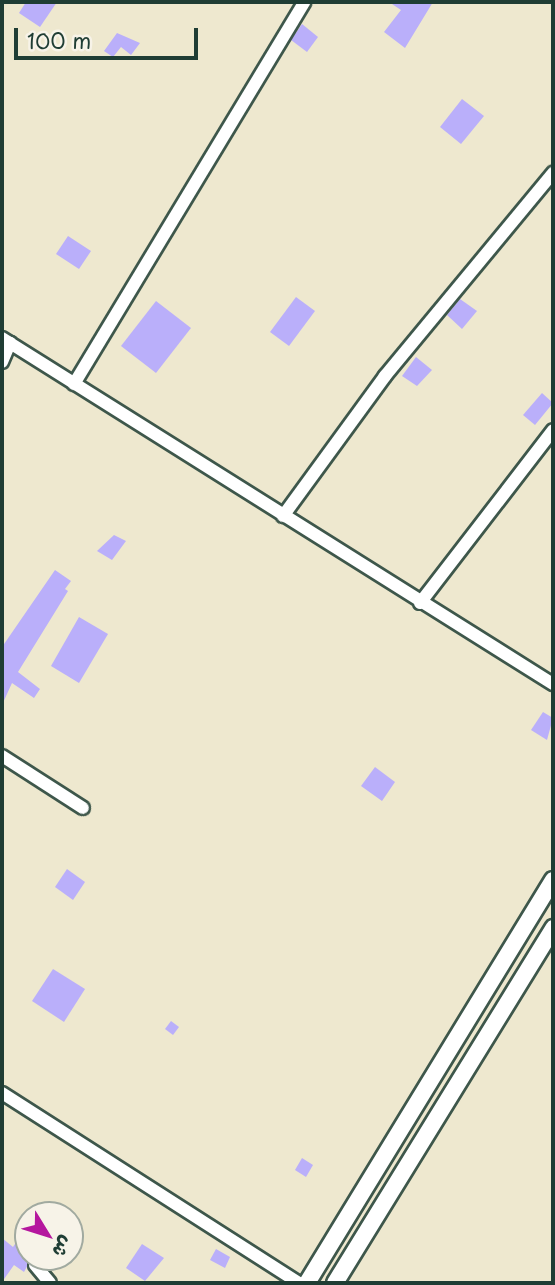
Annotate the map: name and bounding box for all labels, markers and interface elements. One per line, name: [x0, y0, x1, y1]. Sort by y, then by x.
scale bar: [18, 14, 201, 58]
text: 100 m: [27, 24, 91, 56]
north arrow: [14, 1201, 84, 1271]
text: ش: [47, 1231, 81, 1265]

